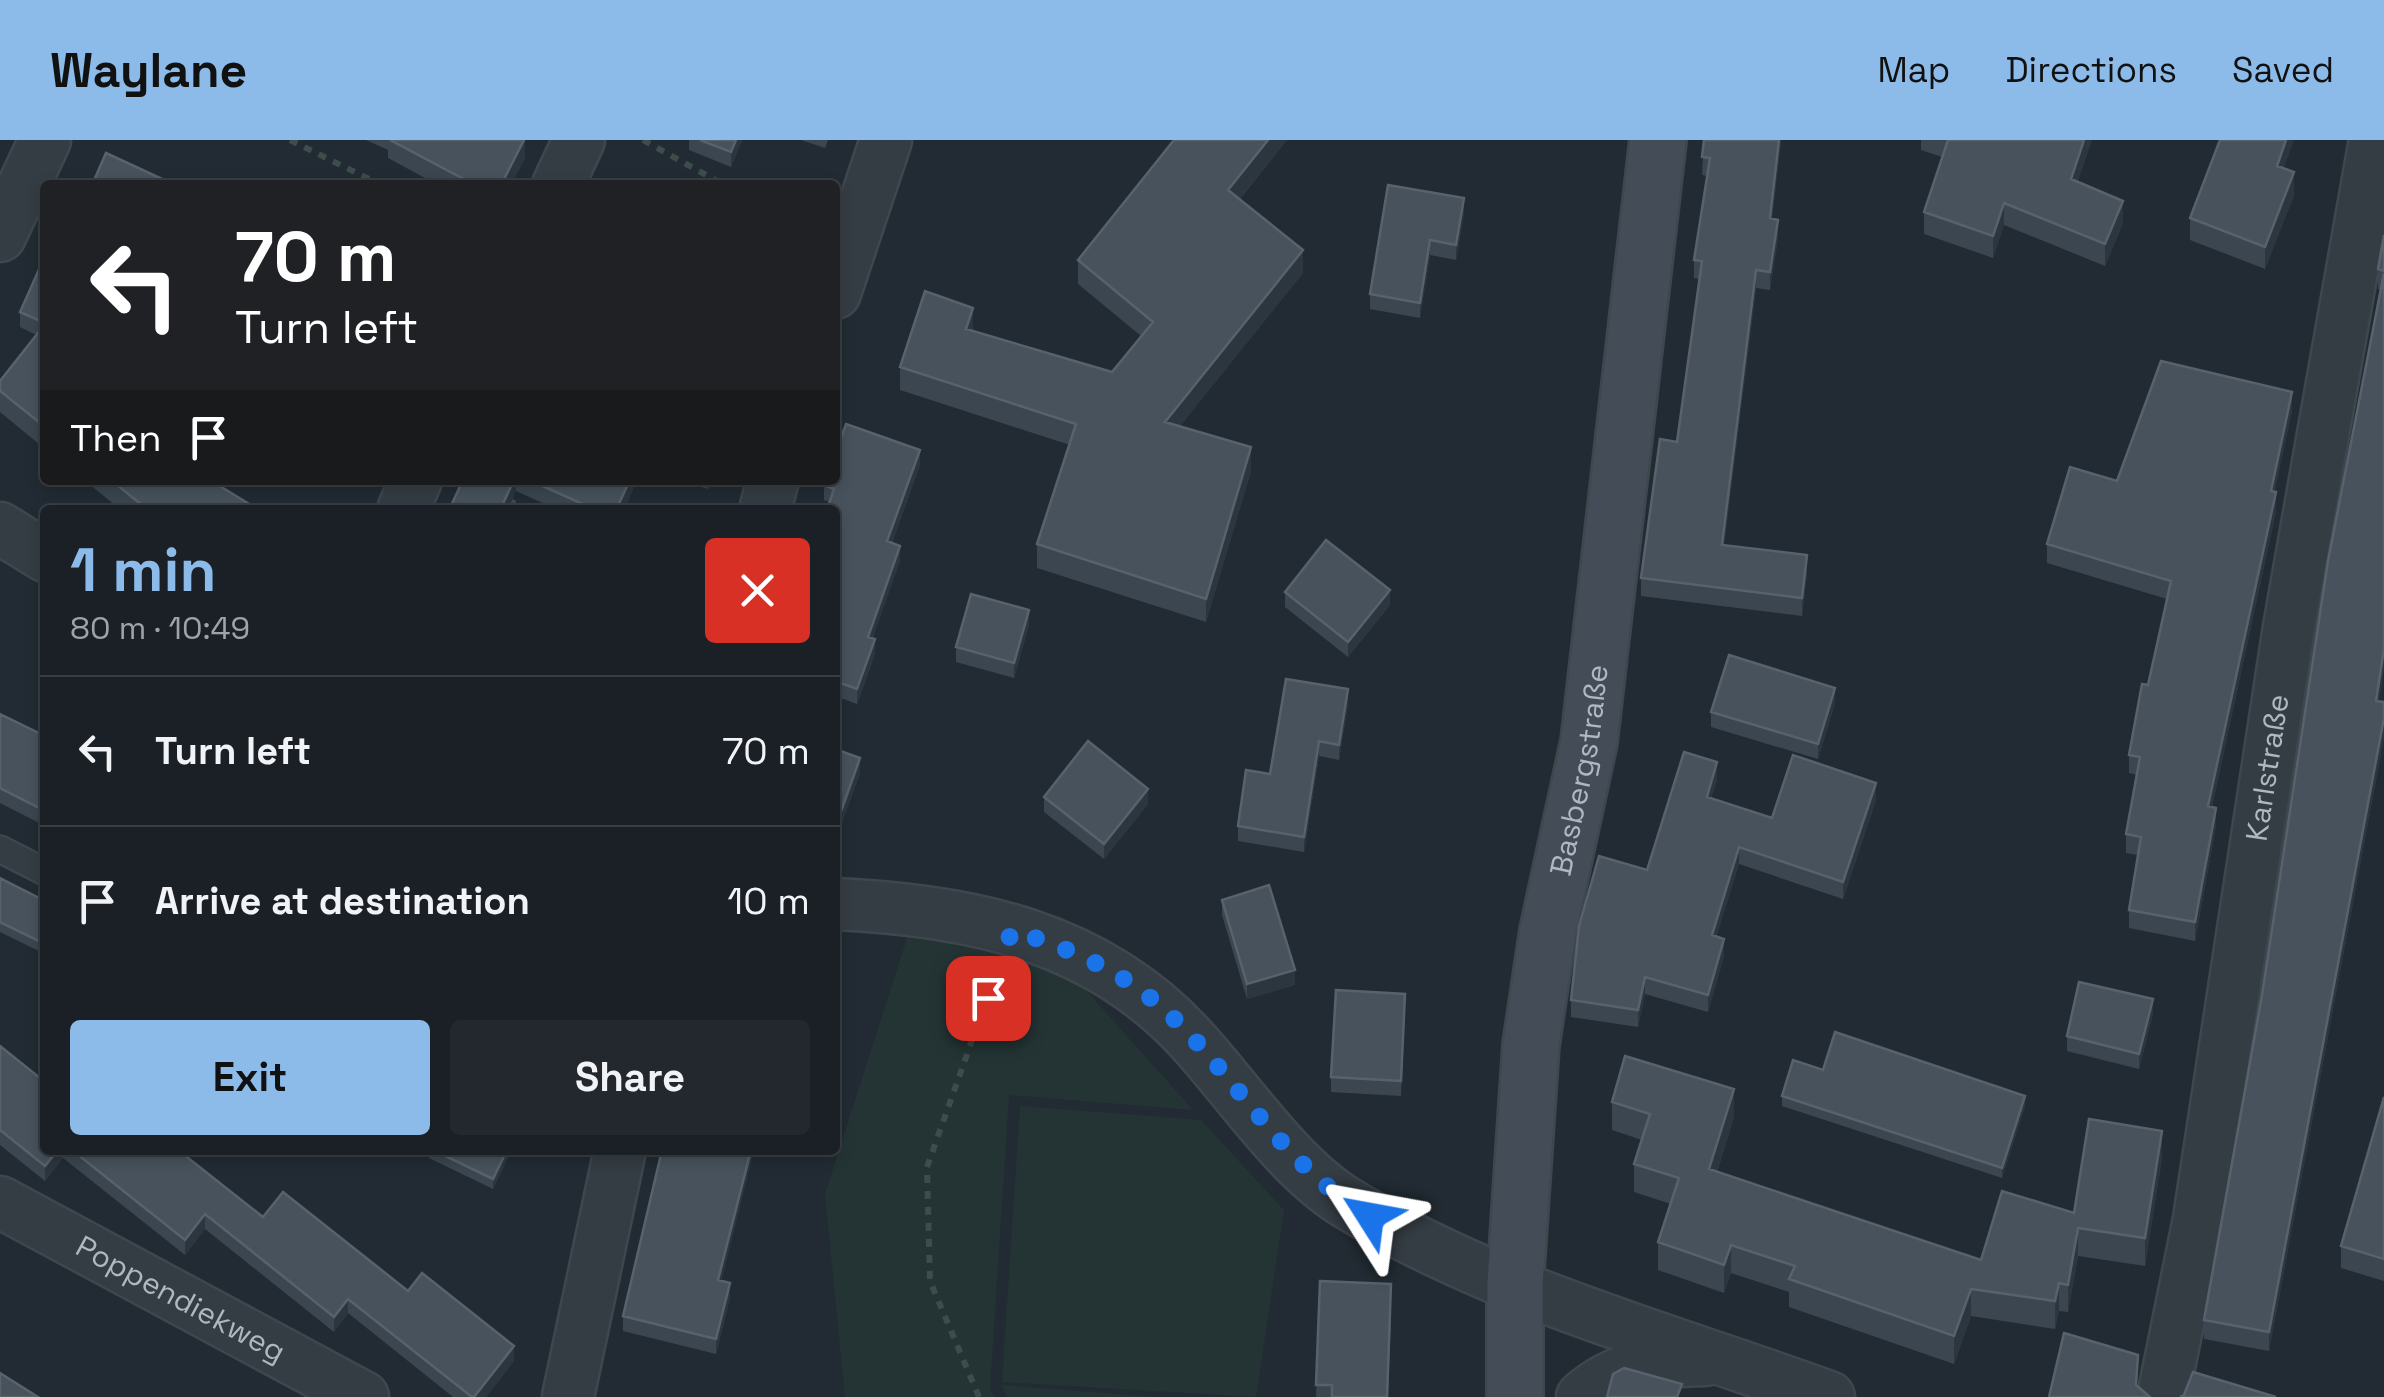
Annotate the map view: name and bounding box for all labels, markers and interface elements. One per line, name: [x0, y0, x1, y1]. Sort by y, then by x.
text: Waylane: [50, 40, 247, 101]
text: Map: [1877, 48, 1950, 92]
text: Directions: [2005, 48, 2177, 92]
text: Saved: [2232, 48, 2334, 92]
text: 70 m: [235, 212, 396, 301]
icon: left: [70, 220, 200, 350]
text: Turn left: [235, 299, 418, 356]
icon: arrive: [181, 410, 236, 465]
text: Then: [70, 414, 161, 462]
text: 1 min: [70, 532, 217, 609]
button: close: [705, 538, 810, 643]
text: 80 m · 10:49: [70, 608, 250, 648]
street label: Basbergstraße: [1541, 662, 1617, 879]
street label: Karlstraße: [2237, 692, 2298, 844]
icon: left: [70, 724, 125, 779]
text: Turn left: [155, 727, 311, 775]
text: 70 m: [722, 727, 810, 775]
icon: arrive: [70, 874, 125, 929]
text: Arrive at destination: [155, 877, 530, 925]
text: 10 m: [727, 877, 810, 925]
pin: [946, 956, 1031, 1041]
icon: arrive: [961, 971, 1016, 1026]
button: Exit: [70, 1020, 430, 1135]
button: Share: [450, 1020, 810, 1135]
position arrow: [1318, 1164, 1422, 1268]
street label: Poppendiekweg: [69, 1226, 292, 1371]

